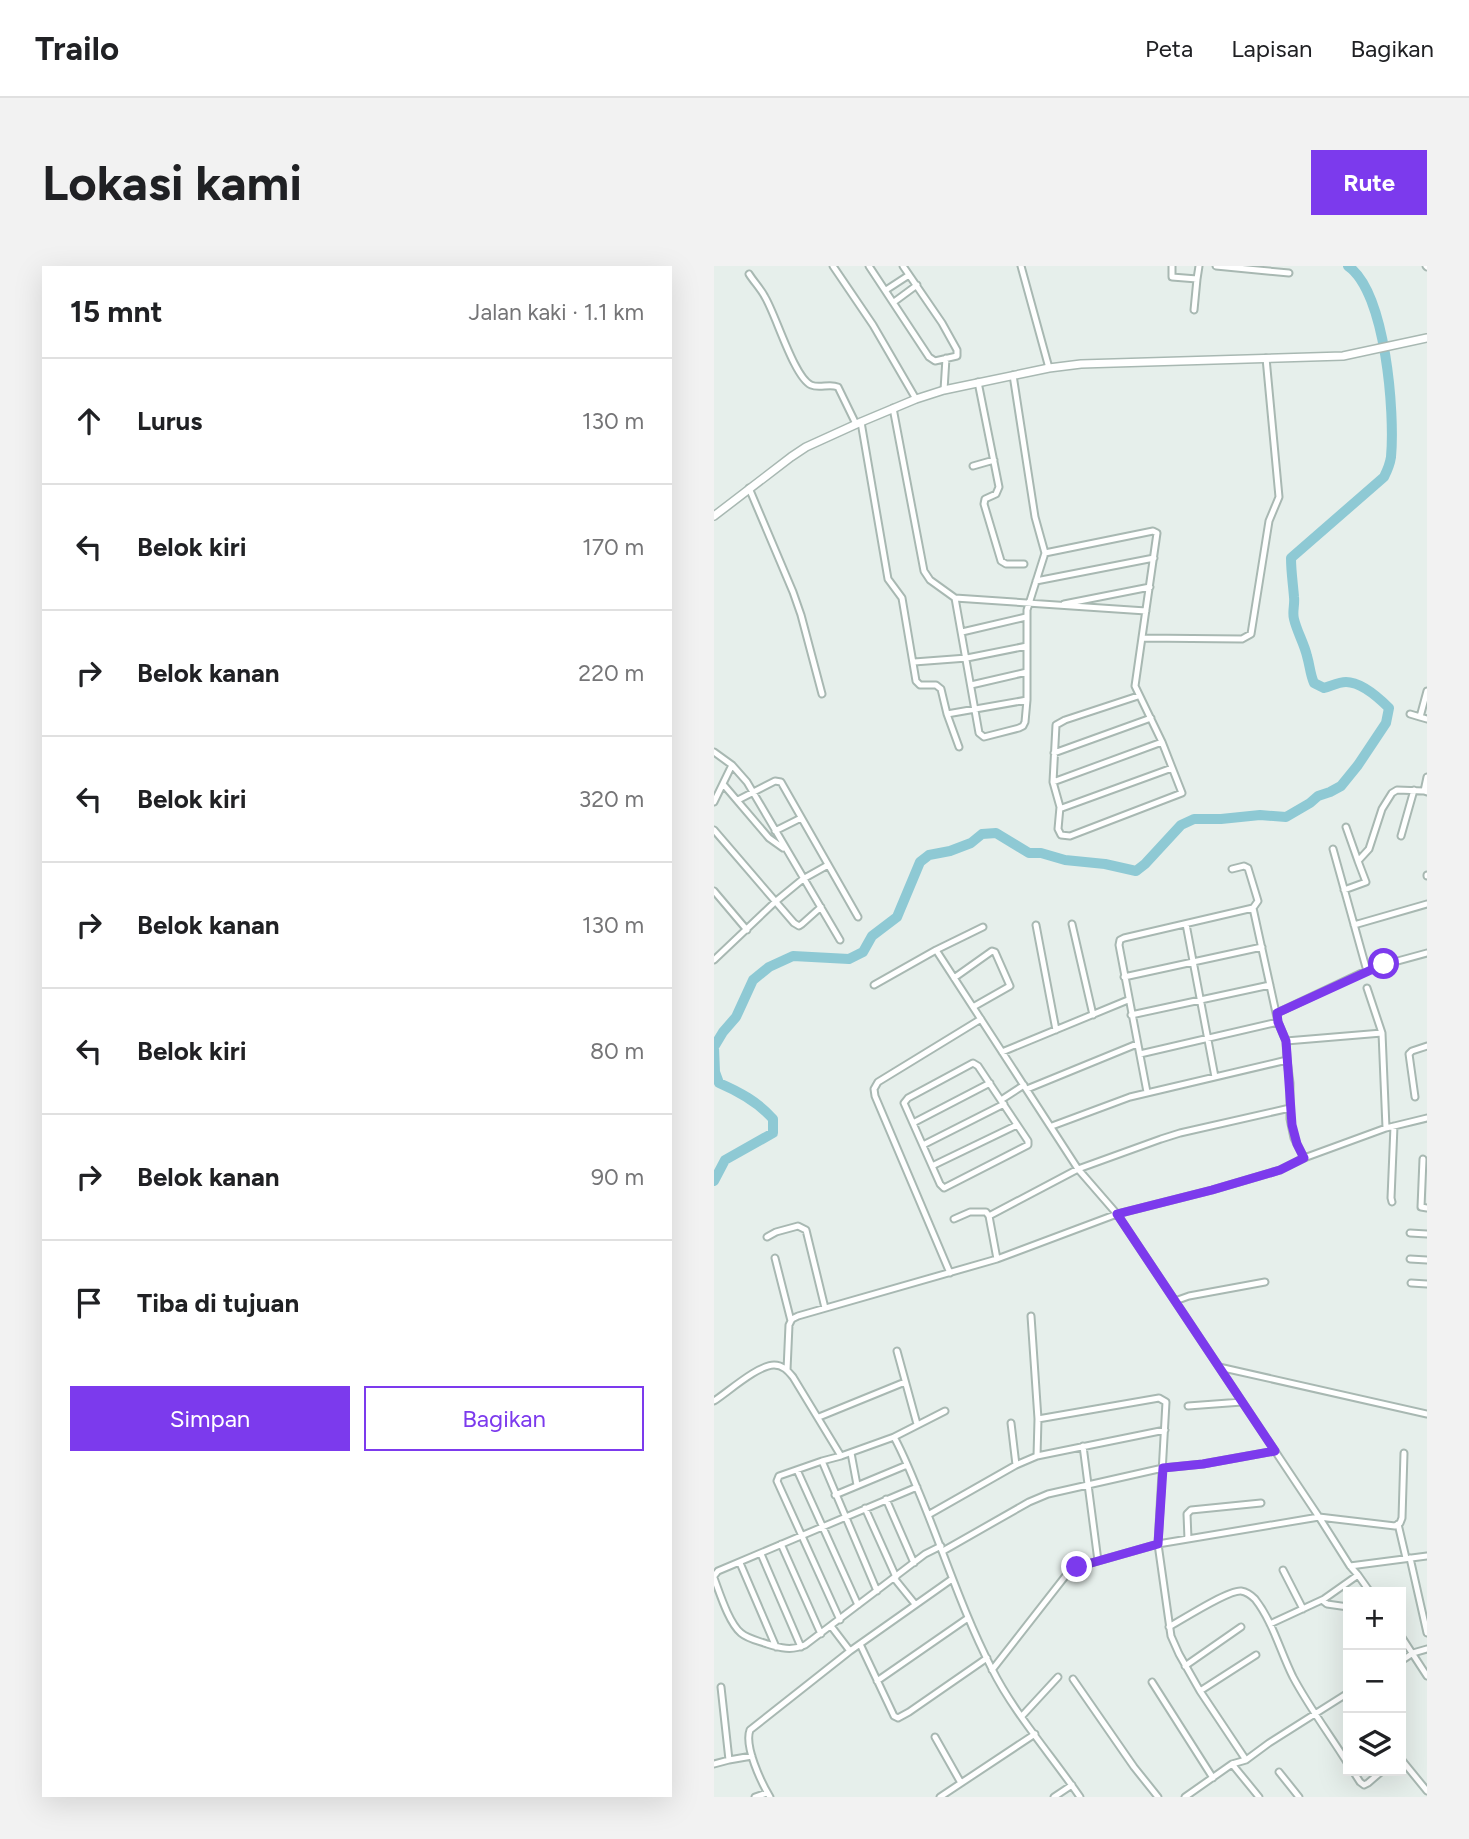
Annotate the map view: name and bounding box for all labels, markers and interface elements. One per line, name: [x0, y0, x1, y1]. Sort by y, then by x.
text: Trailo: [35, 29, 119, 68]
text: Peta: [1145, 34, 1193, 63]
text: Lapisan: [1231, 34, 1312, 63]
text: Bagikan: [1350, 34, 1434, 63]
button: Rute: [1311, 150, 1427, 215]
text: Lokasi kami: [42, 153, 302, 212]
text: 15 mnt: [70, 293, 163, 330]
text: Jalan kaki · 1.1 km: [469, 298, 644, 326]
icon: ahead: [70, 402, 108, 440]
text: Lurus: [137, 405, 202, 437]
text: 130 m: [582, 407, 644, 435]
icon: left: [70, 528, 108, 566]
text: Belok kiri: [137, 531, 246, 563]
text: 170 m: [582, 533, 644, 561]
icon: right: [70, 654, 108, 692]
text: Belok kanan: [137, 657, 280, 689]
text: 220 m: [578, 659, 644, 687]
icon: left: [70, 780, 108, 818]
text: Belok kiri: [137, 783, 246, 815]
text: 320 m: [579, 785, 644, 813]
icon: right: [70, 906, 108, 944]
text: Belok kanan: [137, 909, 280, 941]
text: 130 m: [582, 911, 644, 939]
route start: [1368, 948, 1399, 979]
icon: left: [70, 1032, 108, 1070]
text: Belok kiri: [137, 1035, 246, 1067]
text: 80 m: [590, 1037, 644, 1065]
icon: right: [70, 1158, 108, 1196]
text: Belok kanan: [137, 1161, 280, 1193]
text: 90 m: [591, 1163, 644, 1191]
icon: arrive: [70, 1284, 108, 1322]
text: Tiba di tujuan: [137, 1287, 299, 1319]
button: Simpan: [70, 1386, 350, 1451]
button: Bagikan: [364, 1386, 644, 1451]
route end: [1061, 1551, 1092, 1582]
map controls: [1343, 1587, 1406, 1776]
button: +: [1343, 1587, 1406, 1650]
button: −: [1343, 1650, 1406, 1713]
button: layers: [1343, 1713, 1406, 1776]

